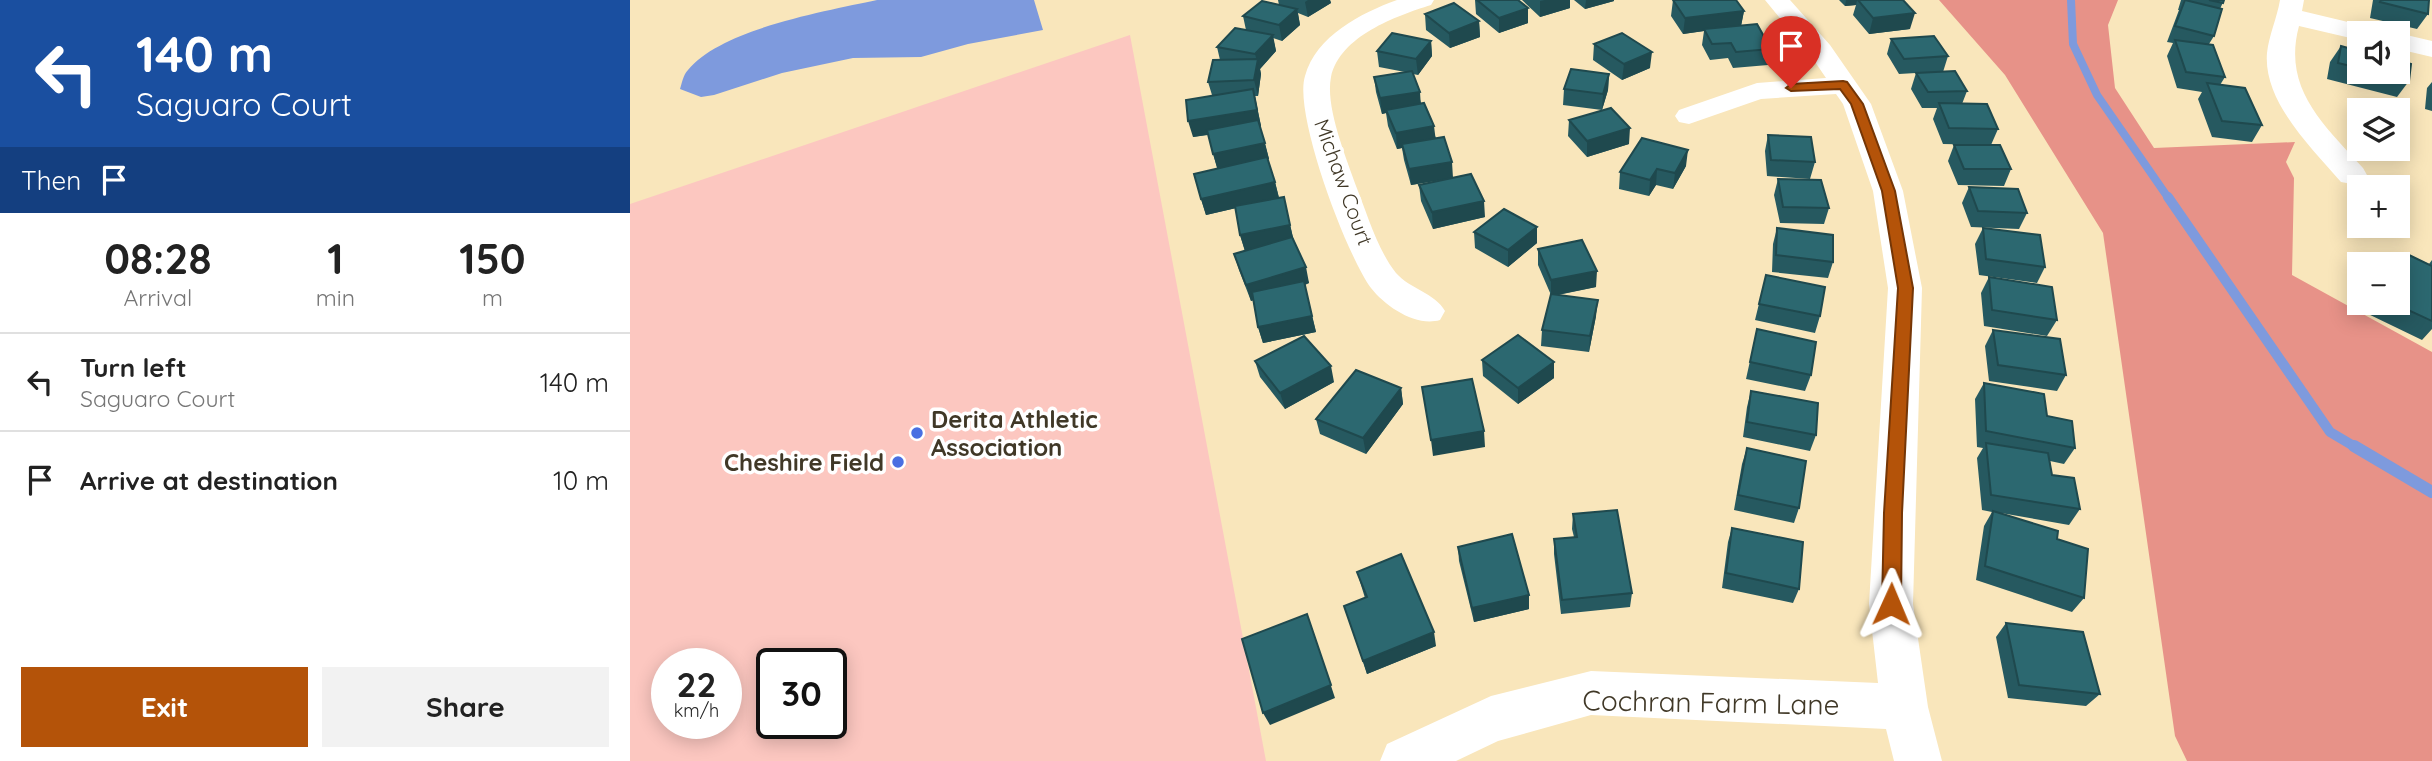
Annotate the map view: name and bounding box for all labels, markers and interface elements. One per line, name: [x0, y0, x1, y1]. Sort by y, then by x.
pin: [1761, 16, 1821, 88]
map controls: [2347, 21, 2410, 315]
button: sound: [2347, 21, 2410, 84]
text: 140 m: [136, 23, 273, 84]
icon: arrive: [1772, 27, 1810, 65]
icon: left: [21, 28, 112, 119]
text: Saguaro Court: [136, 84, 352, 124]
button: layers: [2347, 98, 2410, 161]
street label: Michaw Court: [1309, 115, 1379, 249]
icon: arrive: [95, 161, 133, 199]
text: Then: [21, 164, 81, 197]
button: +: [2347, 175, 2410, 238]
text: 08:28: [104, 232, 212, 285]
text: 1: [327, 232, 344, 285]
text: 150: [459, 232, 526, 285]
button: −: [2347, 252, 2410, 315]
text: Arrival: [123, 283, 192, 312]
text: min: [316, 283, 355, 312]
text: m: [482, 283, 503, 312]
text: Turn left: [80, 351, 187, 384]
icon: left: [21, 363, 59, 401]
text: 140 m: [540, 366, 609, 399]
text: Saguaro Court: [80, 384, 235, 413]
place label: Derita Athletic Association: [931, 404, 1098, 462]
marker: Derita Athletic Association: [909, 425, 925, 441]
place label: Cheshire Field: [724, 447, 884, 477]
marker: Cheshire Field: [890, 454, 906, 470]
icon: arrive: [21, 461, 59, 499]
text: Arrive at destination: [80, 464, 338, 497]
text: 10 m: [553, 464, 609, 497]
position arrow: [1854, 567, 1928, 641]
speed limit sign: 30: [756, 648, 847, 739]
text: 22: [677, 662, 716, 706]
button: Exit: [21, 667, 308, 747]
button: Share: [322, 667, 609, 747]
street label: Cochran Farm Lane: [1582, 682, 1840, 722]
text: km/h: [674, 699, 719, 722]

